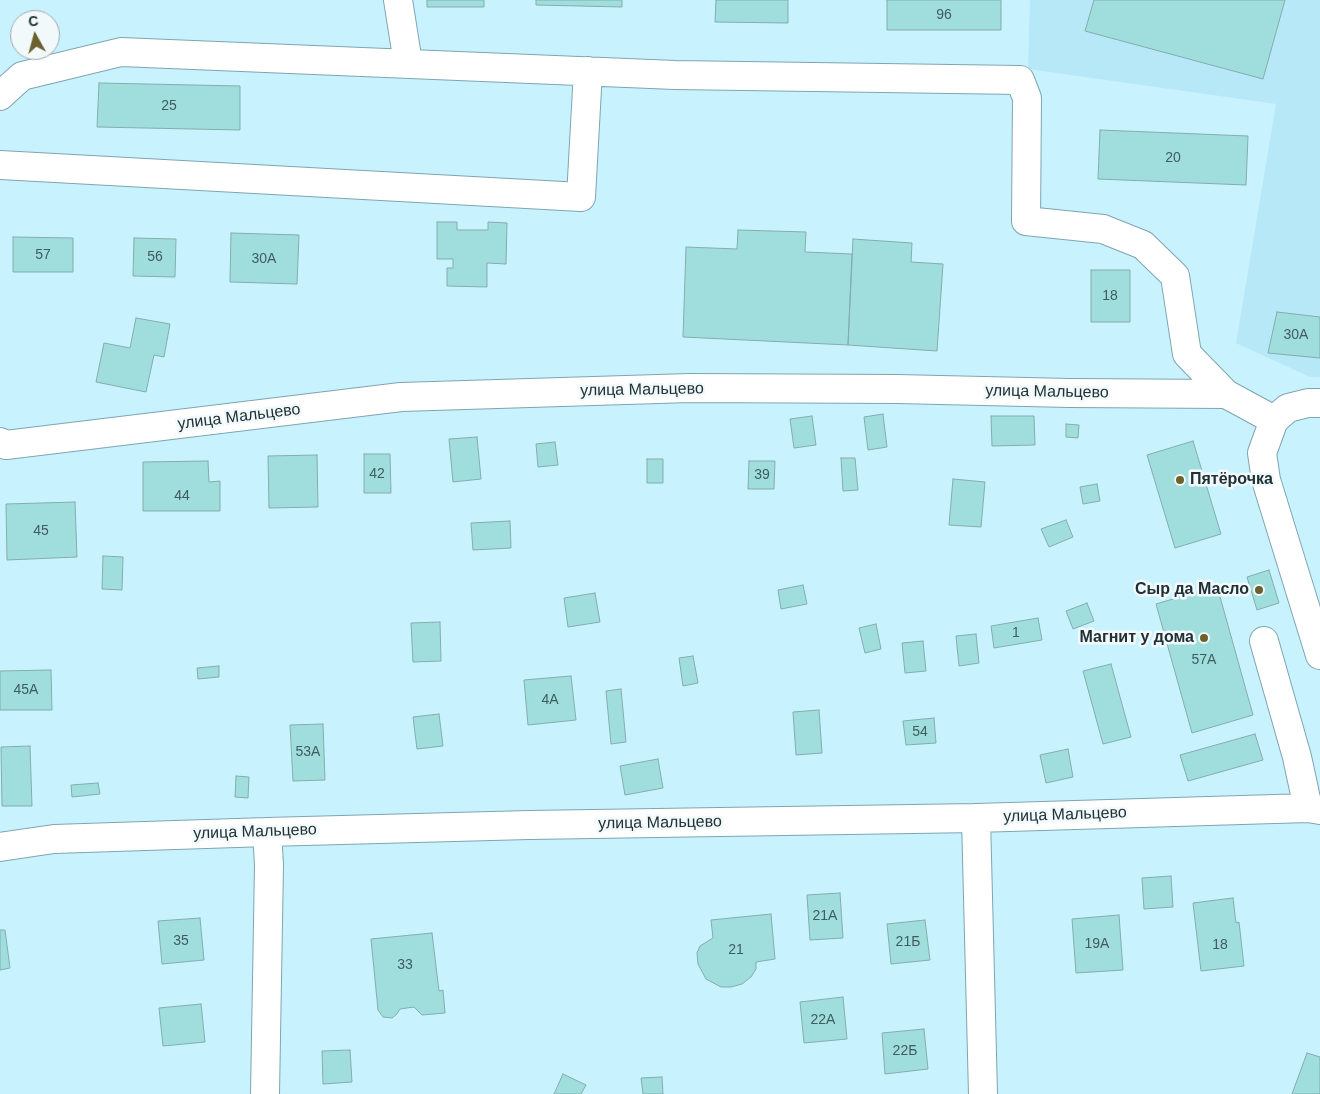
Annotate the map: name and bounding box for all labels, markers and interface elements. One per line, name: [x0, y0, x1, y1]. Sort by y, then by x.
house number: 96: [936, 7, 952, 23]
north arrow: [10, 10, 60, 60]
text: С: [27, 13, 39, 30]
house number: 25: [161, 98, 177, 114]
house number: 20: [1165, 150, 1181, 166]
house number: 57: [35, 247, 51, 263]
house number: 56: [147, 249, 163, 265]
house number: 30А: [252, 251, 276, 267]
house number: 18: [1102, 288, 1118, 304]
house number: 30А: [1284, 327, 1308, 343]
street label: улица Мальцево: [580, 379, 704, 401]
street label: улица Мальцево: [985, 381, 1109, 403]
street label: улица Мальцево: [176, 400, 302, 434]
house number: 42: [369, 466, 385, 482]
house number: 39: [754, 467, 770, 483]
place label: Пятёрочка: [1190, 470, 1273, 490]
marker: Пятёрочка: [1174, 474, 1186, 486]
house number: 44: [174, 488, 190, 504]
house number: 45: [33, 523, 49, 539]
place label: Сыр да Масло: [1135, 580, 1249, 600]
marker: Сыр да Масло: [1253, 584, 1265, 596]
house number: 1: [1012, 625, 1020, 641]
place label: Магнит у дома: [1080, 628, 1194, 648]
marker: Магнит у дома: [1198, 632, 1210, 644]
house number: 57А: [1192, 652, 1216, 668]
house number: 45А: [14, 682, 38, 698]
house number: 4А: [541, 692, 559, 708]
house number: 54: [912, 724, 928, 740]
house number: 53А: [296, 744, 320, 760]
street label: улица Мальцево: [1003, 803, 1127, 827]
street label: улица Мальцево: [598, 812, 722, 834]
street label: улица Мальцево: [193, 820, 317, 844]
house number: 21А: [813, 908, 837, 924]
house number: 35: [173, 933, 189, 949]
house number: 21Б: [896, 934, 920, 950]
house number: 19А: [1085, 936, 1109, 952]
house number: 18: [1212, 937, 1228, 953]
house number: 21: [728, 942, 744, 958]
house number: 33: [397, 957, 413, 973]
house number: 22А: [811, 1012, 835, 1028]
house number: 22Б: [893, 1043, 917, 1059]

